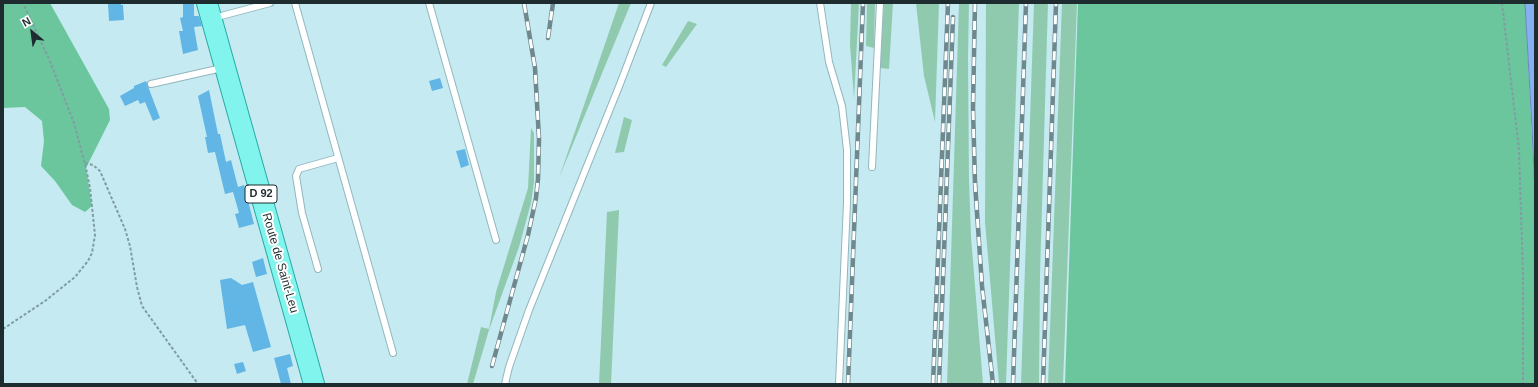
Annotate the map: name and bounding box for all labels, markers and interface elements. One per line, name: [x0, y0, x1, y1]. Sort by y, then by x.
north arrow: [12, 12, 52, 52]
text: N: [20, 14, 33, 29]
road number: D 92: [245, 185, 277, 203]
street label: Route de Saint-Leu: [259, 211, 301, 315]

